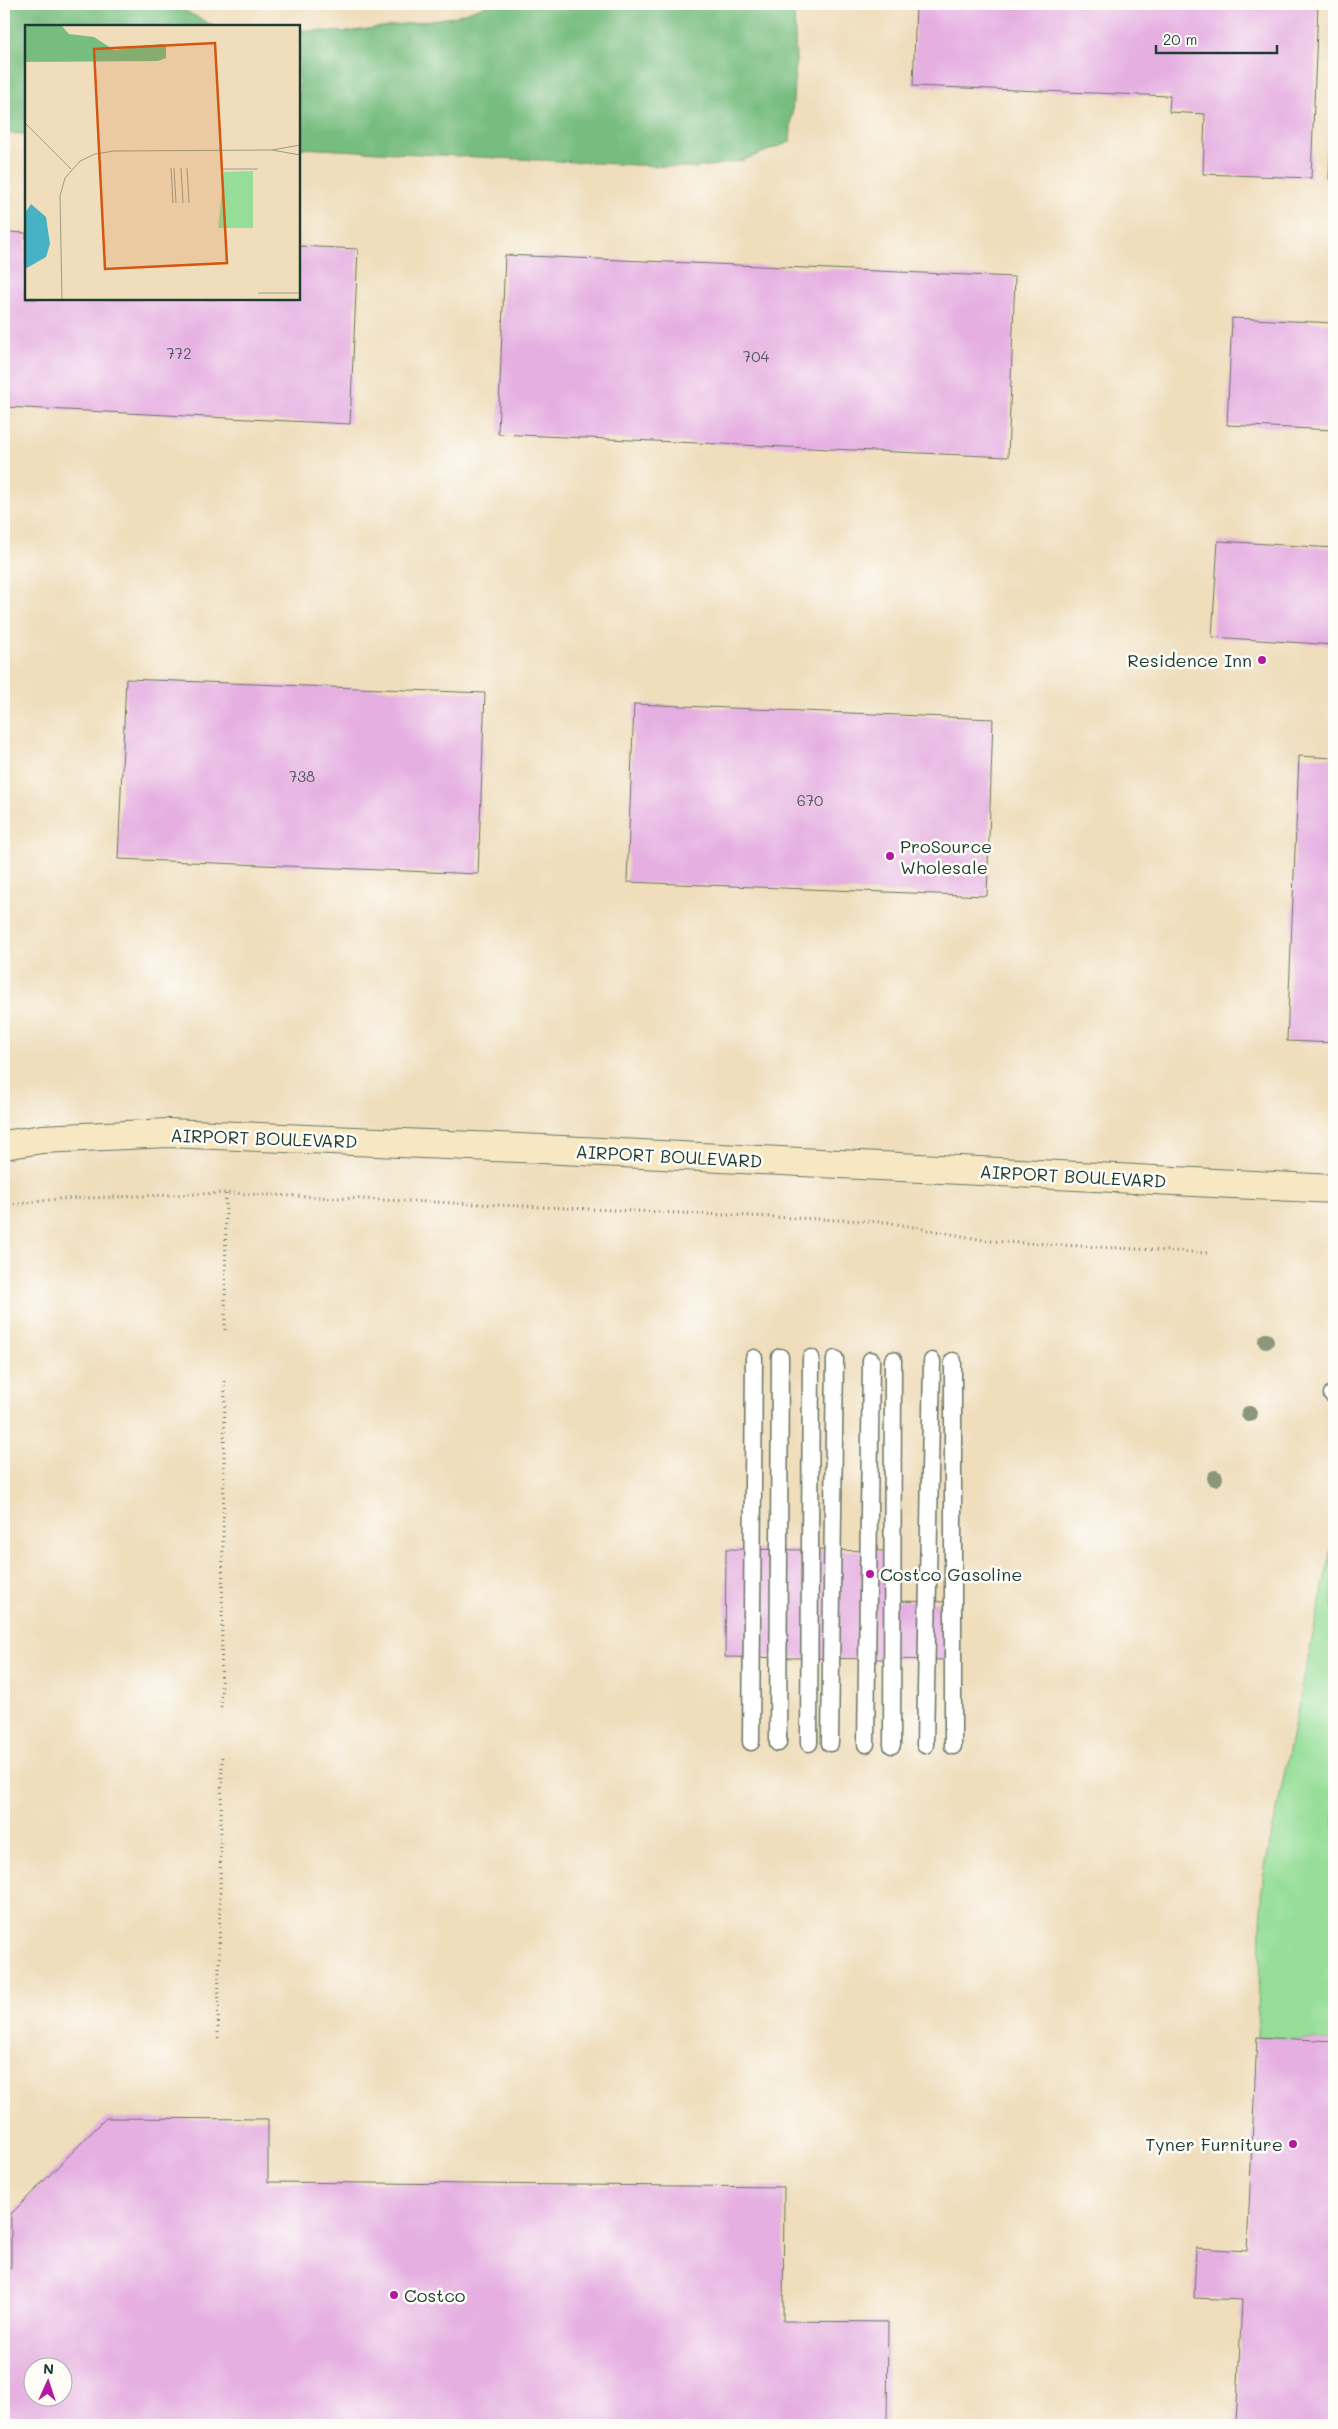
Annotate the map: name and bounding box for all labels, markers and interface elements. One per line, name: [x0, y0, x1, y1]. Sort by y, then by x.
scale bar: [1156, 22, 1277, 54]
inset map: [25, 25, 300, 300]
text: 20 m: [1163, 29, 1197, 49]
house number: 772: [166, 343, 192, 363]
house number: 704: [743, 346, 769, 366]
place label: Residence Inn: [1127, 648, 1252, 672]
marker: Residence Inn: [1256, 654, 1268, 666]
house number: 738: [289, 766, 315, 786]
house number: 670: [797, 790, 823, 810]
place label: ProSource Wholesale: [900, 834, 992, 879]
marker: ProSource Wholesale: [884, 850, 896, 862]
street label: AIRPORT BOULEVARD: [170, 1123, 358, 1153]
street label: AIRPORT BOULEVARD: [575, 1139, 763, 1173]
street label: AIRPORT BOULEVARD: [979, 1159, 1167, 1193]
place label: Costco Gasoline: [880, 1562, 1022, 1586]
marker: Costco Gasoline: [864, 1568, 876, 1580]
place label: Tyner Furniture: [1145, 2132, 1283, 2156]
marker: Tyner Furniture: [1287, 2138, 1299, 2150]
place label: Costco: [404, 2283, 466, 2307]
marker: Costco: [388, 2289, 400, 2301]
north arrow: [22, 2356, 72, 2406]
text: N: [43, 2359, 55, 2378]

